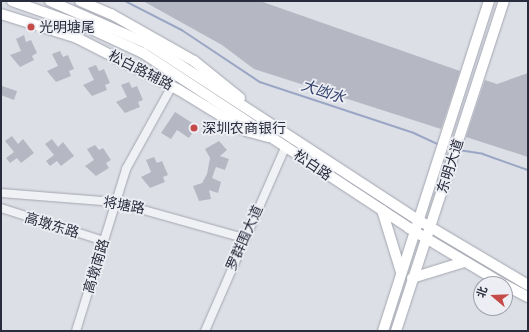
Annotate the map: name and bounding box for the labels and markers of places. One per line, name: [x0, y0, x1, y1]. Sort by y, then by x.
place label: 光明塘尾: [39, 19, 95, 35]
marker: 光明塘尾: [26, 22, 36, 32]
place label: 深圳农商银行: [202, 120, 286, 136]
marker: 深圳农商银行: [189, 123, 199, 133]

